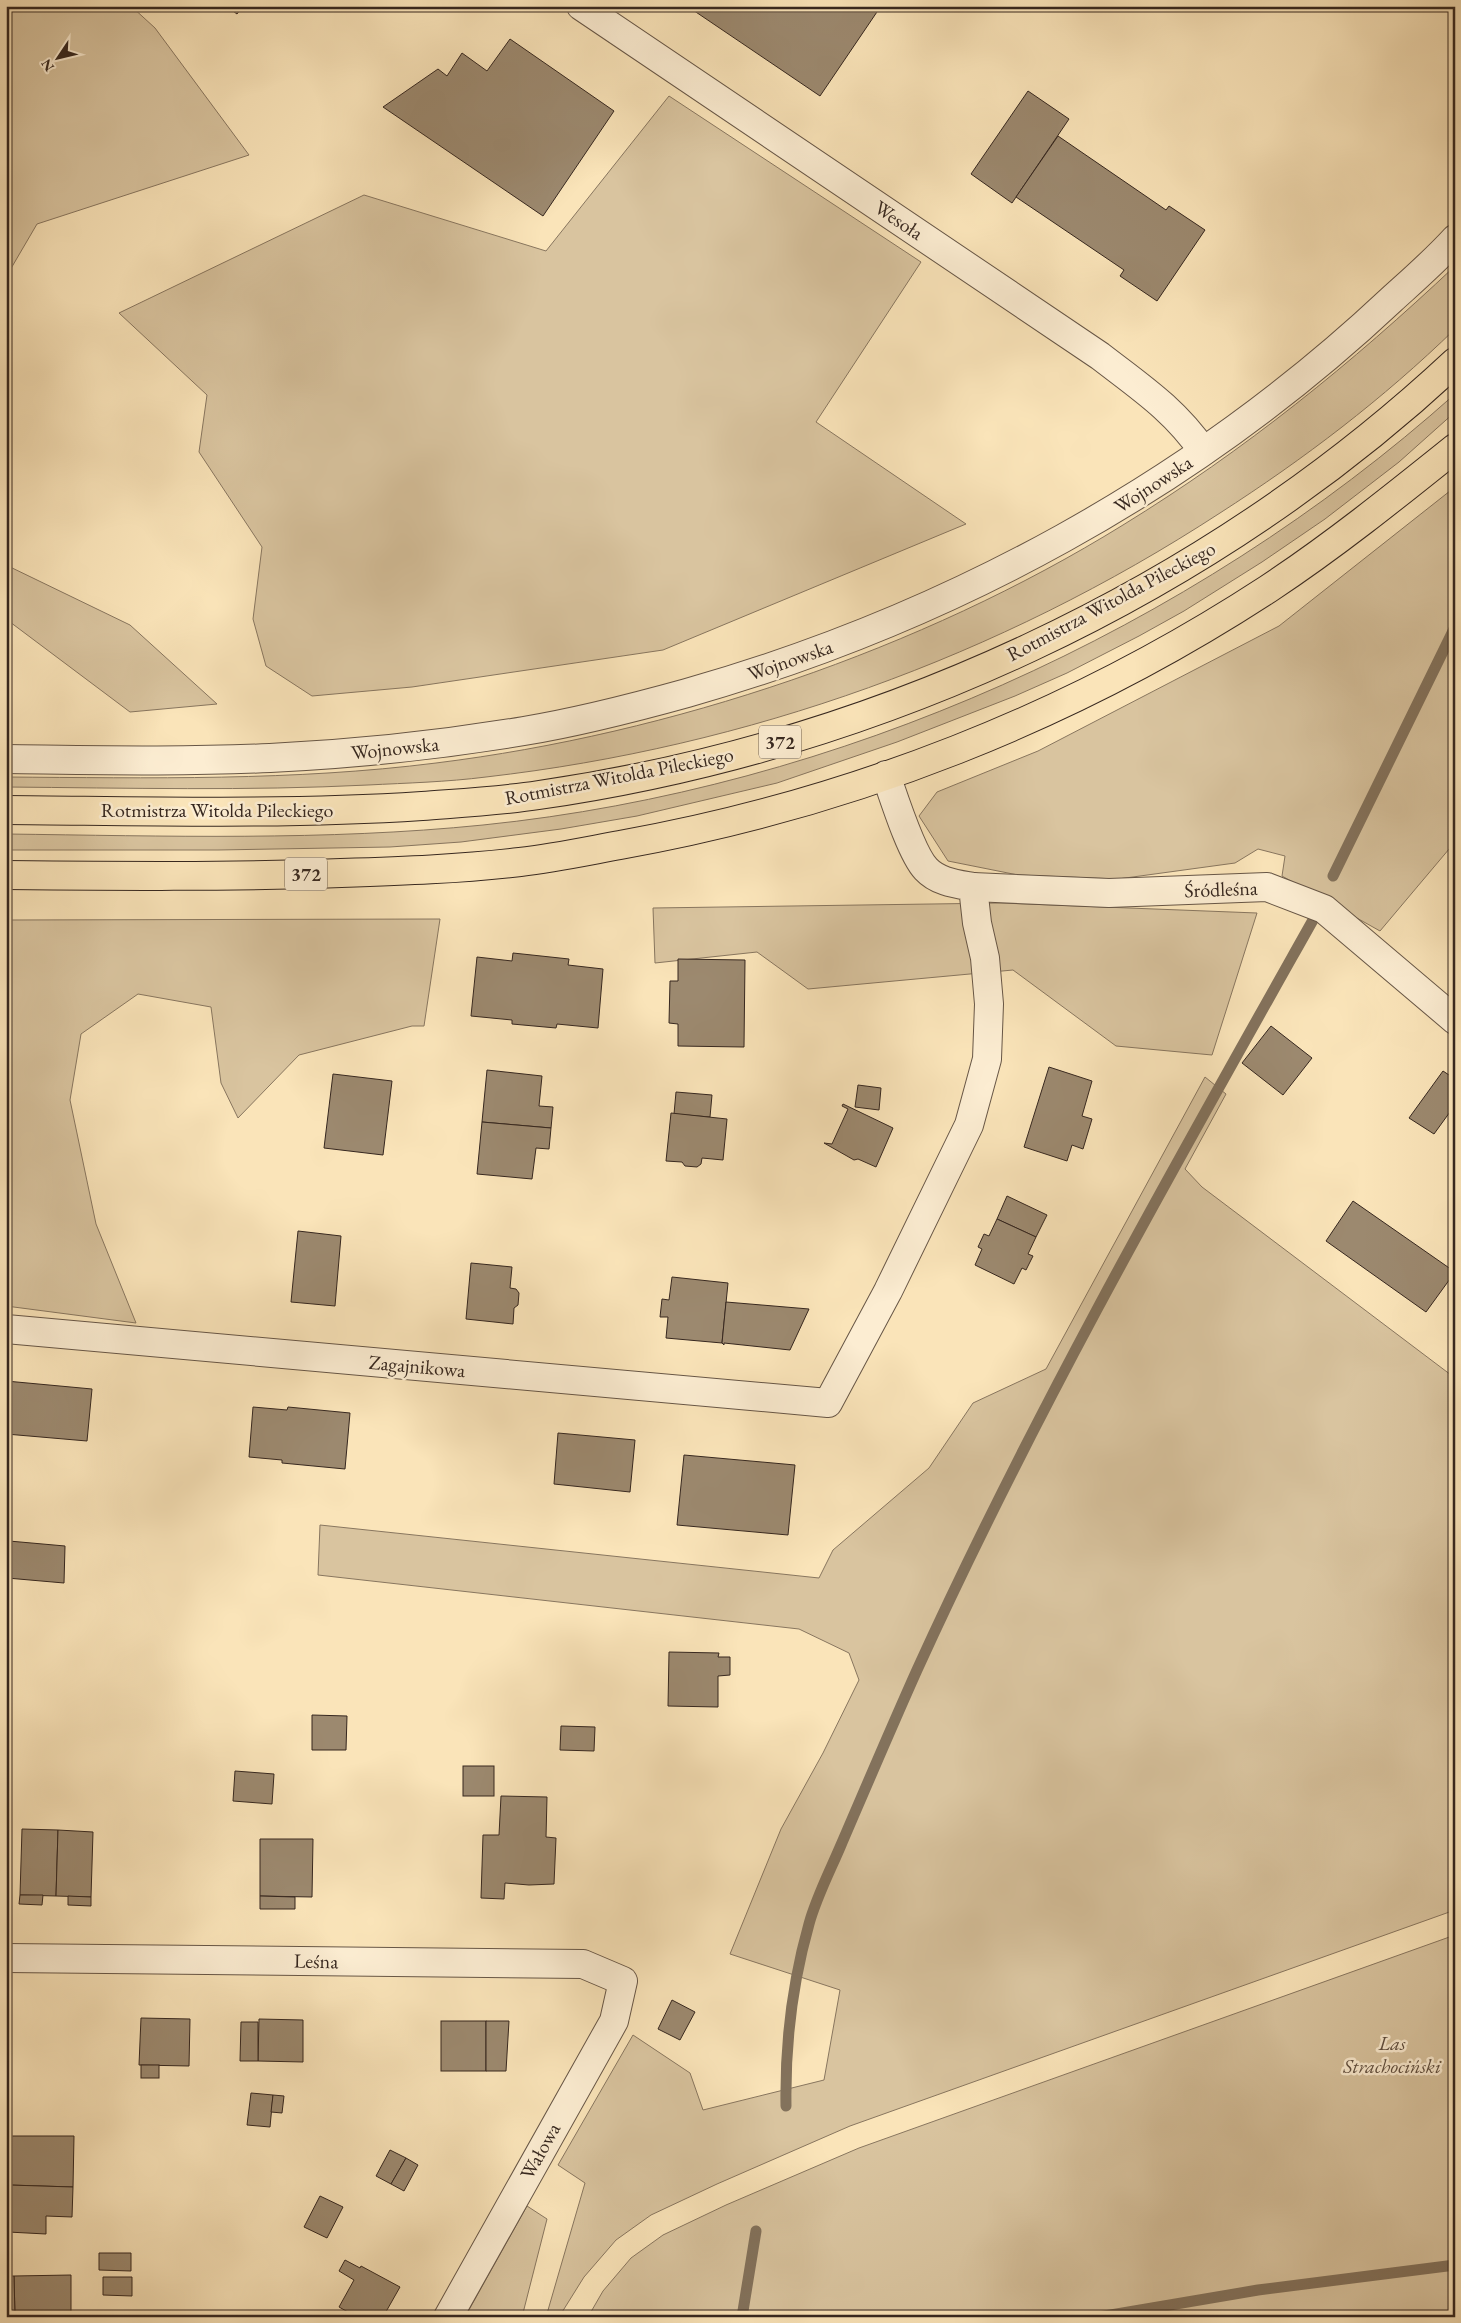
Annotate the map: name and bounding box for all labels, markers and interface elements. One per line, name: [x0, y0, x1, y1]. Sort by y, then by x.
north arrow: [32, 32, 82, 82]
text: N: [36, 55, 58, 75]
street label: Wesoła: [869, 194, 929, 246]
street label: Wojnowska: [1109, 449, 1197, 519]
street label: Rotmistrza Witolda Pileckiego: [1002, 535, 1220, 667]
street label: Wojnowska: [744, 633, 836, 687]
road number: 372: [759, 726, 801, 759]
street label: Wojnowska: [350, 730, 440, 766]
street label: Rotmistrza Witolda Pileckiego: [502, 741, 736, 811]
street label: Rotmistrza Witolda Pileckiego: [101, 797, 333, 823]
road number: 372: [285, 858, 327, 891]
street label: Śródleśna: [1184, 875, 1258, 903]
street label: Zagajnikowa: [368, 1349, 466, 1383]
street label: Leśna: [294, 1948, 338, 1974]
park label: Las Strachociński: [1342, 2030, 1442, 2079]
street label: Wałowa: [514, 2118, 566, 2184]

